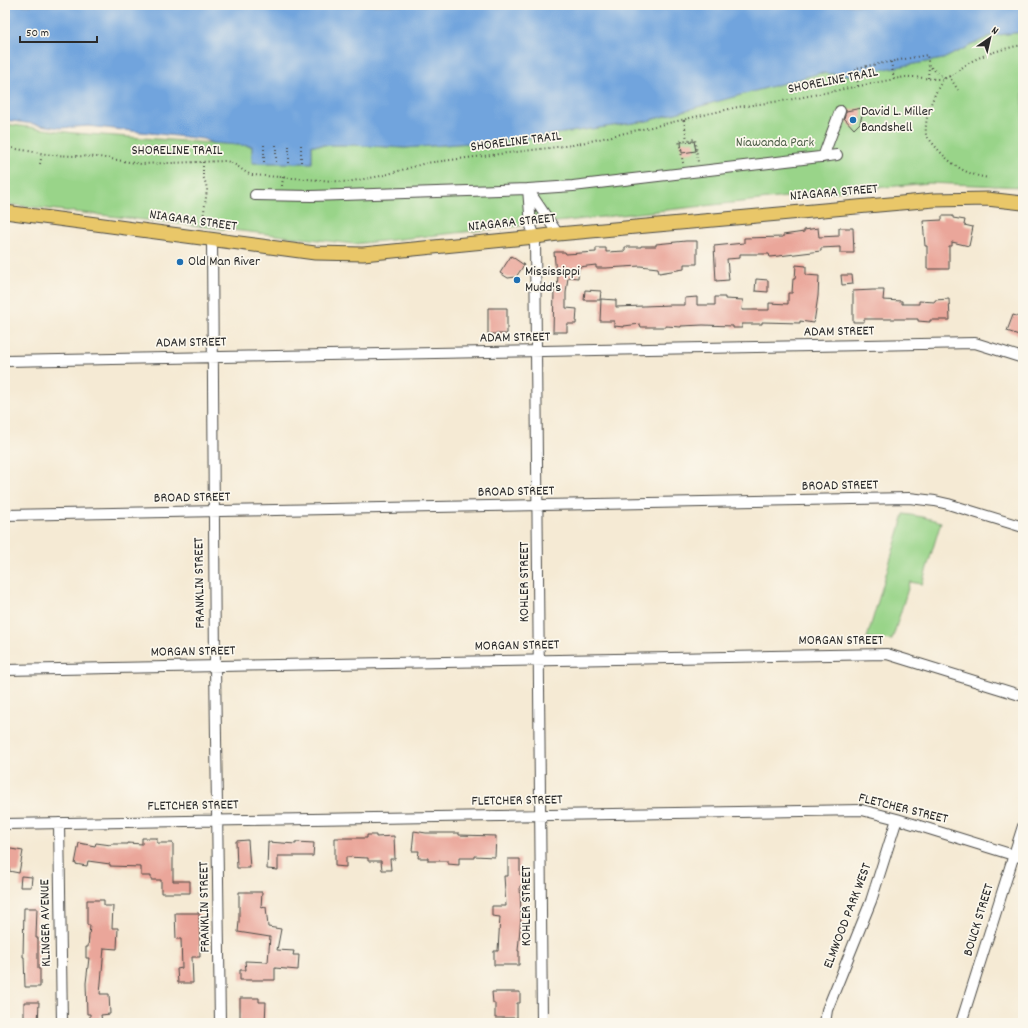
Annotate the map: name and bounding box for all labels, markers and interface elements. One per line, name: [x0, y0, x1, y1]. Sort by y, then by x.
scale bar: [20, 18, 97, 44]
north arrow: [970, 18, 1010, 58]
text: N: [988, 23, 1002, 40]
text: 50 m: [26, 25, 49, 42]
street label: SHORELINE TRAIL: [786, 62, 880, 100]
place label: David L. Miller Bandshell: [861, 102, 934, 138]
marker: David L. Miller Bandshell: [848, 115, 858, 125]
street label: SHORELINE TRAIL: [470, 126, 563, 157]
park label: Niawanda Park: [736, 133, 814, 153]
street label: SHORELINE TRAIL: [131, 141, 223, 161]
street label: NIAGARA STREET: [789, 179, 879, 207]
street label: NIAGARA STREET: [148, 205, 238, 237]
street label: NIAGARA STREET: [467, 208, 557, 238]
place label: Old Man River: [188, 252, 261, 272]
marker: Old Man River: [175, 257, 185, 267]
place label: Mississippi Mudd's: [525, 262, 580, 298]
marker: Mississippi Mudd's: [512, 275, 522, 285]
street label: ADAM STREET: [803, 321, 875, 343]
street label: ADAM STREET: [479, 327, 551, 349]
street label: ADAM STREET: [155, 332, 227, 354]
street label: BROAD STREET: [802, 475, 879, 497]
street label: BROAD STREET: [478, 481, 555, 503]
street label: BROAD STREET: [154, 487, 231, 509]
street label: FRANKLIN STREET: [189, 537, 211, 629]
street label: KOHLER STREET: [515, 541, 535, 622]
street label: MORGAN STREET: [799, 631, 884, 651]
street label: MORGAN STREET: [474, 635, 560, 657]
street label: MORGAN STREET: [150, 641, 236, 663]
street label: FLETCHER STREET: [856, 788, 950, 830]
street label: FLETCHER STREET: [471, 790, 563, 812]
street label: FLETCHER STREET: [147, 795, 239, 817]
street label: ELMWOOD PARK WEST: [819, 860, 877, 972]
street label: FRANKLIN STREET: [194, 861, 216, 953]
street label: KOHLER STREET: [517, 865, 537, 946]
street label: KLINGER AVENUE: [35, 878, 57, 967]
street label: BOUCK STREET: [958, 881, 1000, 959]

